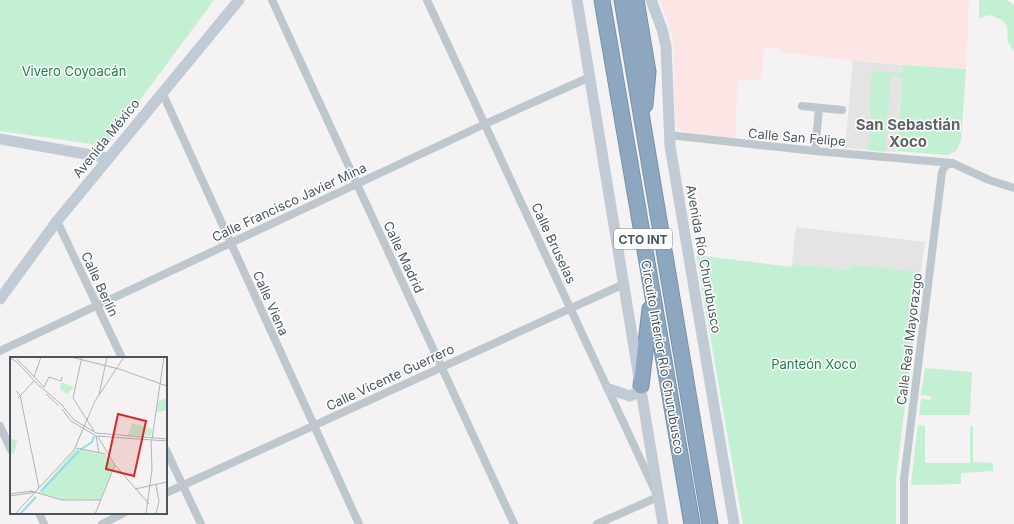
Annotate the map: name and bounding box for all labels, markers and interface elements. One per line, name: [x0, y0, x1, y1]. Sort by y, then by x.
park label: Vivero Coyoacán: [22, 63, 126, 79]
street label: Avenida México: [69, 95, 143, 181]
district label: San Sebastián Xoco: [856, 115, 960, 151]
street label: Calle San Felipe: [748, 125, 846, 149]
street label: Calle Francisco Javier Mina: [209, 159, 369, 245]
street label: Avenida Río Churubusco: [683, 183, 725, 335]
street label: Calle Bruselas: [528, 200, 580, 286]
street label: Calle Madrid: [380, 218, 428, 296]
road number: CTO INT: [614, 229, 672, 249]
street label: Calle Berlín: [78, 249, 122, 319]
street label: Circuito Interior Río Churubusco: [638, 259, 688, 455]
street label: Calle Viena: [250, 268, 292, 338]
street label: Calle Real Mayorazgo: [893, 272, 925, 406]
street label: Calle Vicente Guerrero: [323, 340, 457, 414]
park label: Panteón Xoco: [771, 356, 857, 372]
inset map: [10, 357, 167, 514]

